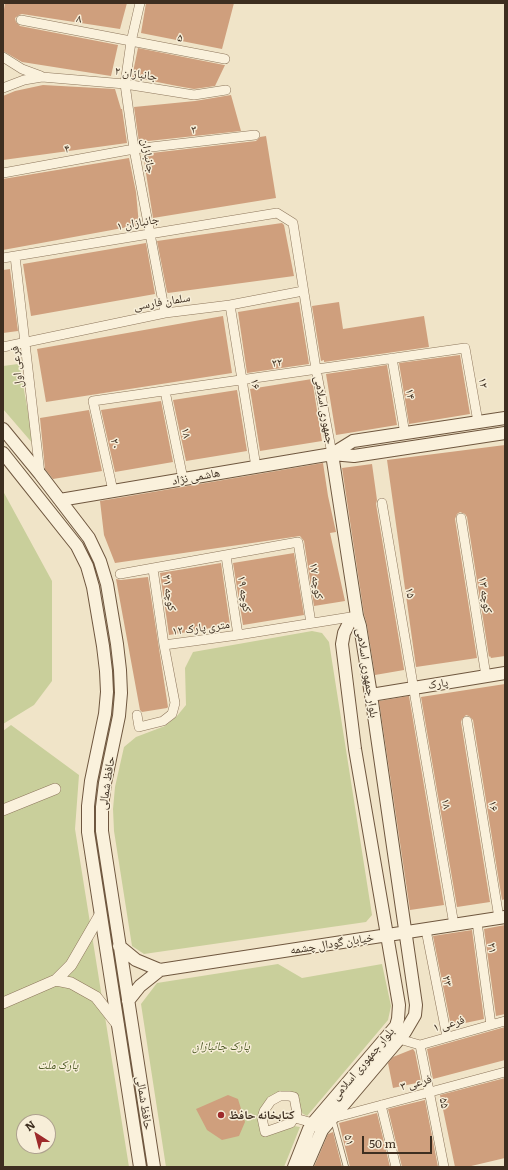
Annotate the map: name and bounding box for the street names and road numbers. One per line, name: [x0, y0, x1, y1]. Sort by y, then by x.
street label: ۸: [75, 11, 83, 27]
street label: ۵: [176, 30, 184, 46]
street label: جانبازان ۲: [114, 64, 158, 84]
street label: ۳: [190, 123, 198, 137]
street label: جانبازان: [138, 138, 158, 174]
street label: ۴: [63, 141, 71, 157]
street label: جانبازان ۱: [116, 212, 160, 234]
street label: سلمان فارسی: [133, 290, 191, 314]
street label: فرعی اول: [8, 345, 26, 389]
street label: ۲۲: [271, 355, 283, 371]
street label: جمهوری اسلامی: [311, 375, 337, 445]
street label: ۱۲: [475, 376, 491, 390]
street label: ۱۶: [247, 378, 263, 390]
street label: ۱۴: [402, 388, 418, 400]
street label: ۱۸: [178, 426, 194, 440]
street label: ۲۰: [107, 437, 123, 451]
street label: هاشمی نژاد: [171, 466, 221, 488]
street label: کوچه ۱۷: [306, 562, 326, 600]
street label: کوچه ۲۱: [159, 574, 179, 612]
street label: کوچه ۱۹: [234, 575, 254, 613]
street label: کوچه ۱۳: [475, 576, 495, 614]
street label: ۱۵: [402, 586, 418, 600]
street label: ۱۲ متری پارک: [171, 617, 231, 639]
street label: بلوار جمهوری اسلامی: [353, 627, 381, 719]
street label: پارک: [427, 675, 449, 693]
street label: حافظ شمالی: [96, 755, 118, 811]
street label: ۱۸: [438, 797, 454, 811]
street label: ۱۶: [485, 800, 501, 812]
street label: خیابان گودال چشمه: [289, 930, 375, 958]
street label: ۲۱: [484, 942, 500, 954]
street label: ۲۳: [439, 974, 455, 988]
street label: فرعی ۱: [432, 1013, 466, 1035]
street label: بلوار جمهوری اسلامی: [328, 1025, 398, 1103]
street label: فرعی ۳: [399, 1072, 433, 1094]
street label: حافظ شمالی: [133, 1075, 155, 1131]
street label: ۵۵: [436, 1096, 452, 1110]
street label: ۵۱: [341, 1133, 357, 1147]

